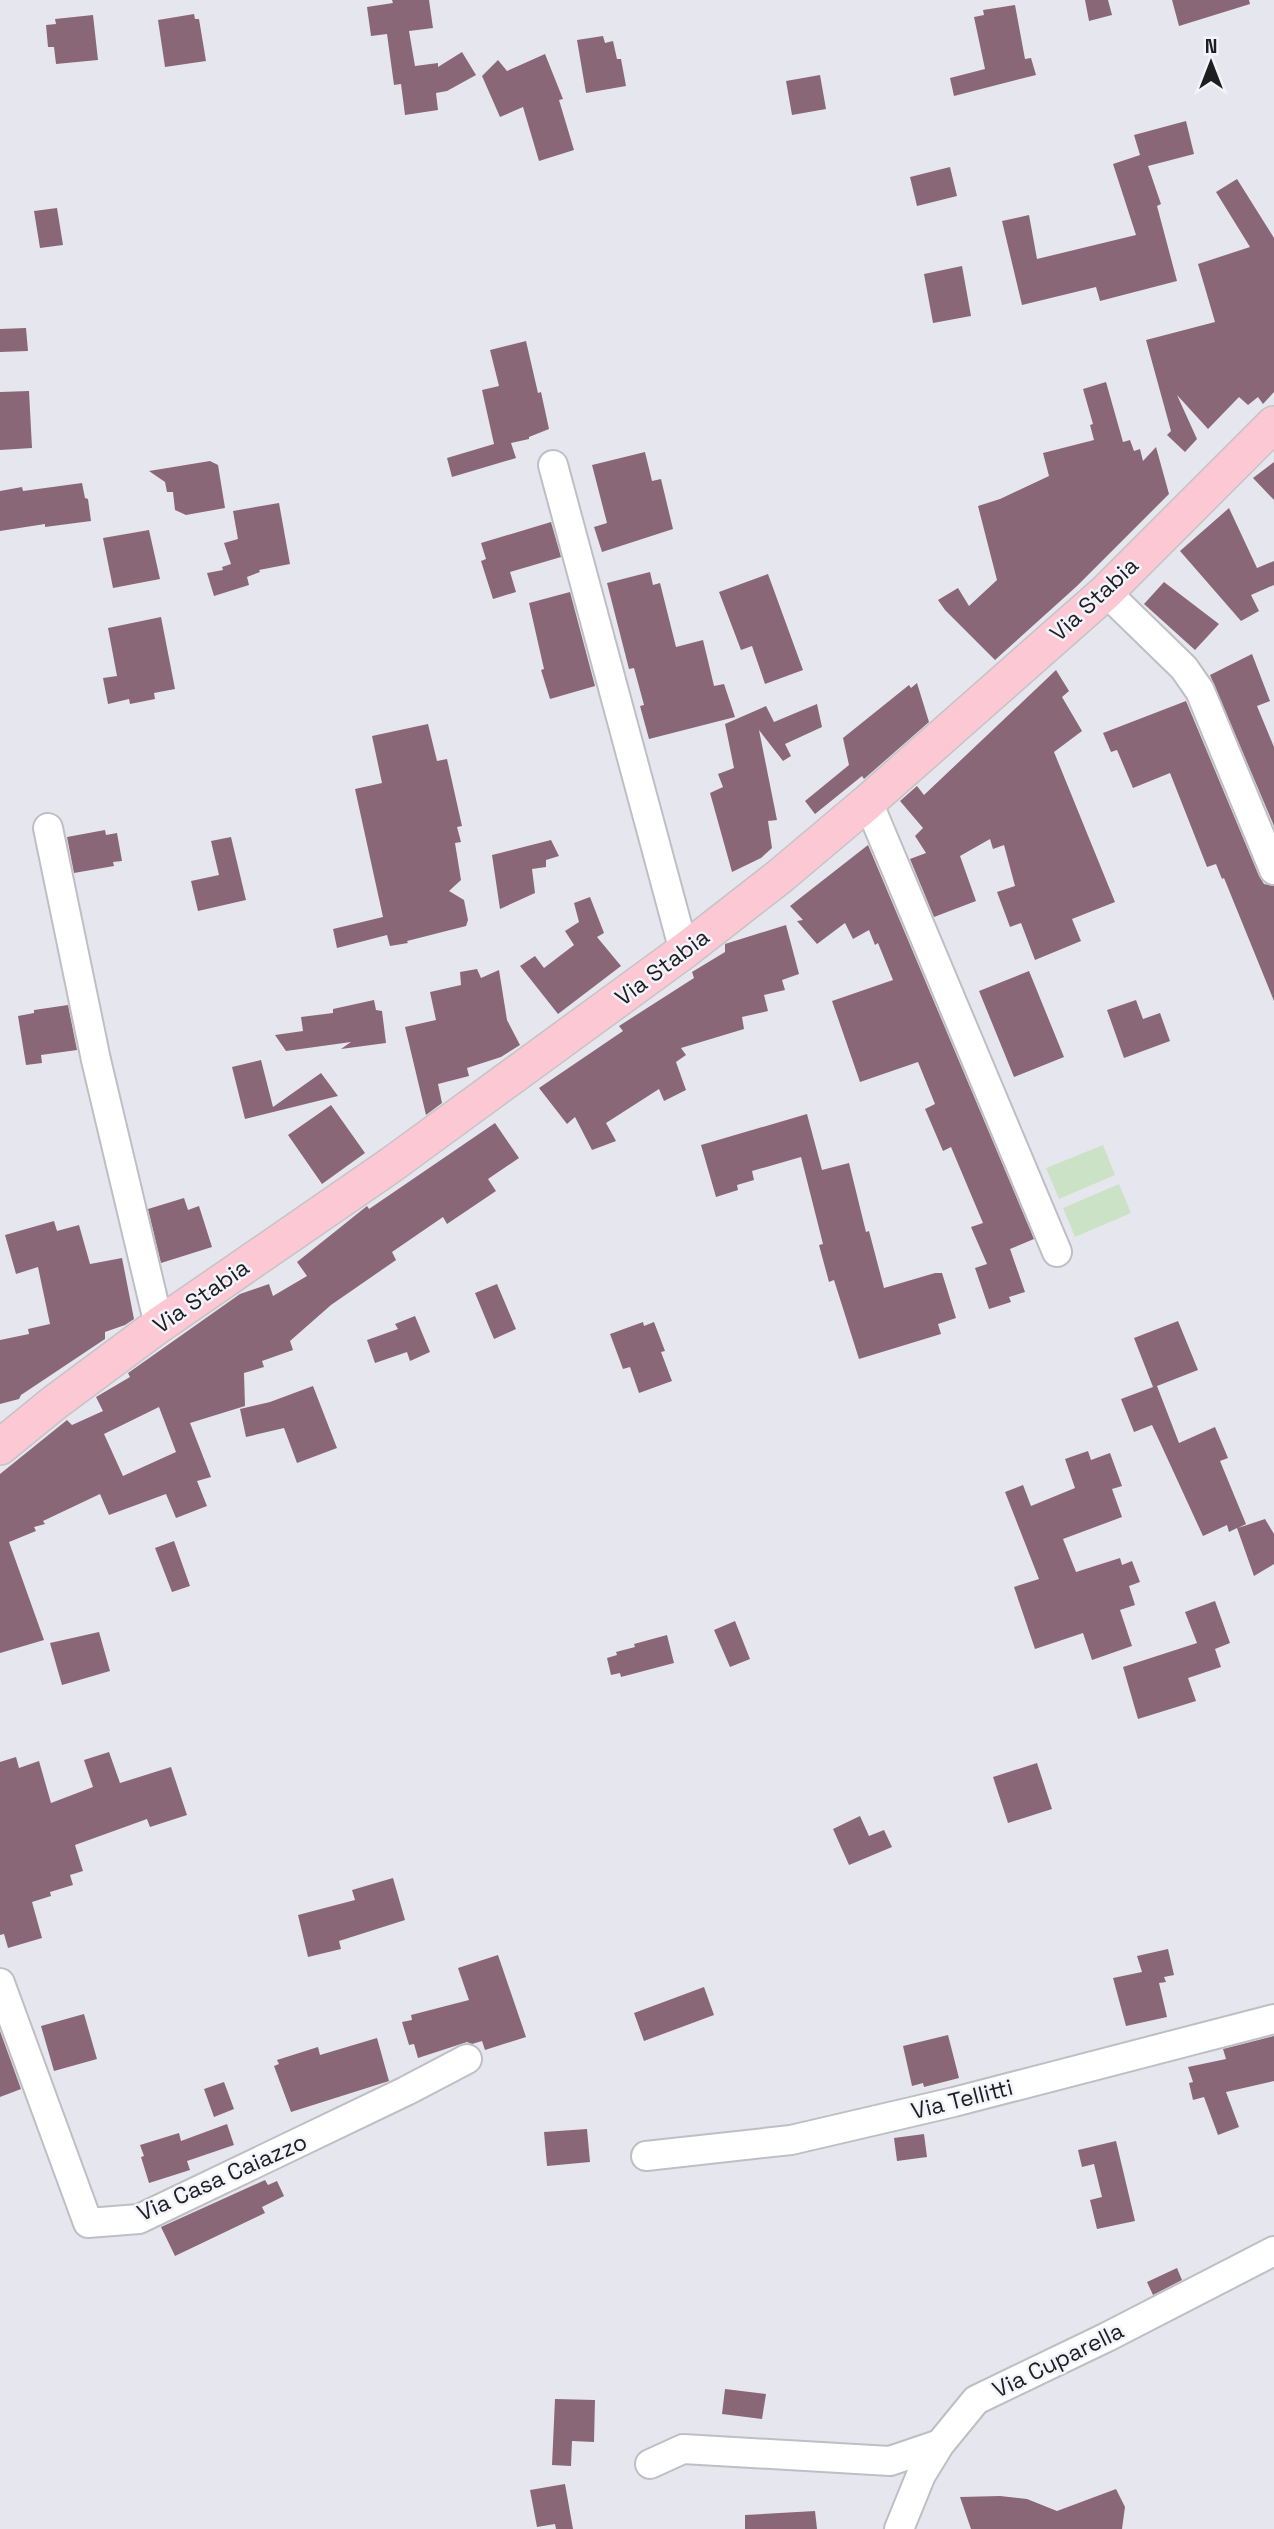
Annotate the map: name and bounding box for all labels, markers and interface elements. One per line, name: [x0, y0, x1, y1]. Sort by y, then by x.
north arrow: [1176, 28, 1246, 98]
text: N: [1205, 34, 1217, 59]
street label: Via Stabia: [1043, 550, 1145, 648]
street label: Via Stabia: [609, 922, 715, 1012]
street label: Via Stabia: [147, 1252, 255, 1340]
street label: Via Tellitti: [908, 2072, 1016, 2126]
street label: Via Casa Caiazzo: [132, 2126, 312, 2228]
street label: Via Cuparella: [987, 2315, 1129, 2405]

